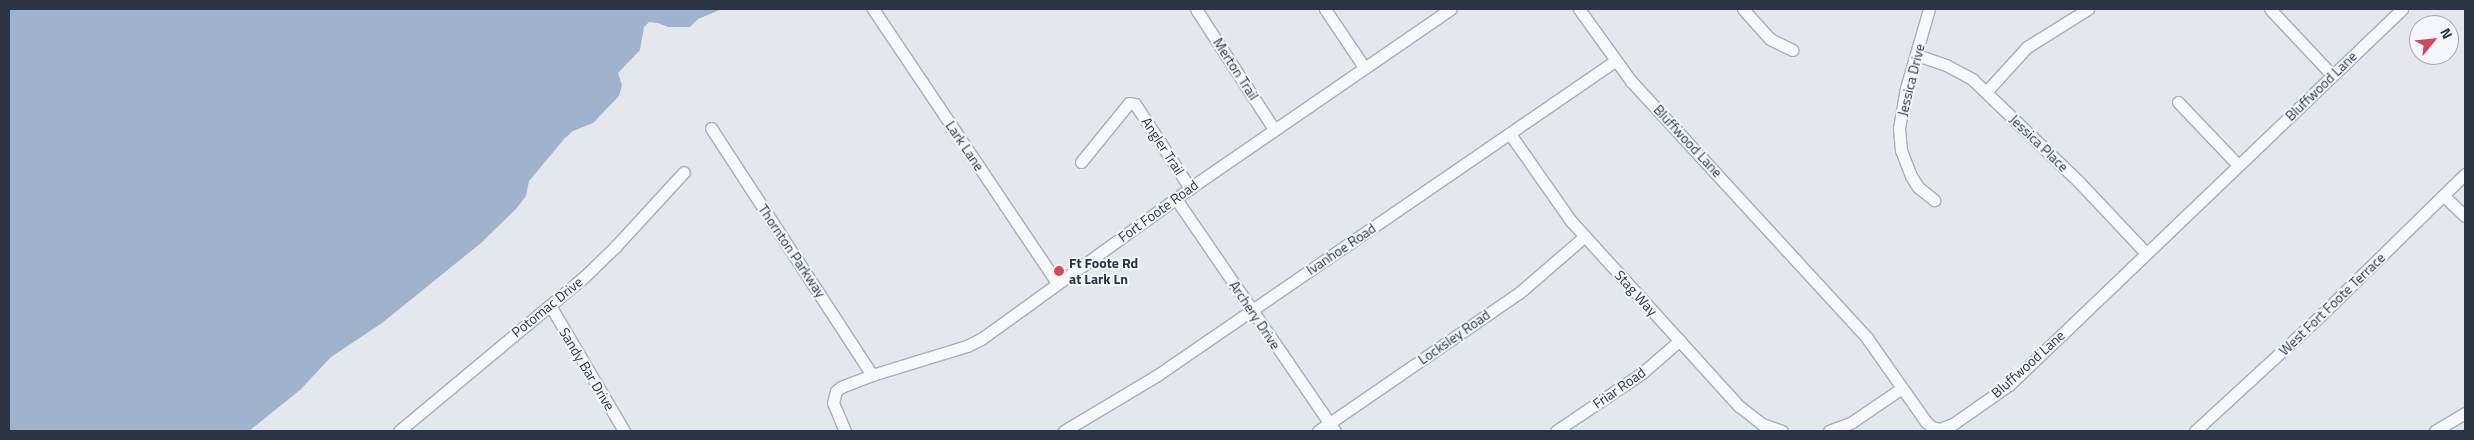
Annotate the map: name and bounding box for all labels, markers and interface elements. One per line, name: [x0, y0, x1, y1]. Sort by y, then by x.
north arrow: [2409, 15, 2459, 65]
text: N: [2435, 24, 2458, 42]
street label: Merton Trail: [1210, 35, 1262, 103]
street label: Jessica Drive: [1894, 42, 1928, 118]
street label: Bluffwood Lane: [2282, 48, 2360, 124]
street label: Bluffwood Lane: [1650, 101, 1726, 181]
street label: Jessica Place: [2006, 111, 2072, 175]
street label: Angler Trail: [1138, 114, 1188, 178]
street label: Lark Lane: [942, 118, 988, 174]
street label: Fort Foote Road: [1115, 176, 1201, 246]
street label: Thornton Parkway: [755, 201, 829, 301]
street label: Ivanhoe Road: [1303, 220, 1379, 278]
street label: West Fort Foote Terrace: [2275, 249, 2389, 359]
place label: Ft Foote Rd at Lark Ln: [1069, 255, 1138, 288]
marker: Ft Foote Rd at Lark Ln: [1053, 265, 1065, 277]
street label: Stag Way: [1611, 267, 1661, 319]
street label: Potomac Drive: [508, 273, 586, 341]
street label: Archery Drive: [1226, 278, 1284, 352]
street label: Locksley Road: [1415, 306, 1493, 368]
street label: Sandy Bar Drive: [556, 325, 618, 413]
street label: Bluffwood Lane: [1988, 327, 2068, 401]
street label: Friar Road: [1590, 364, 1648, 412]

